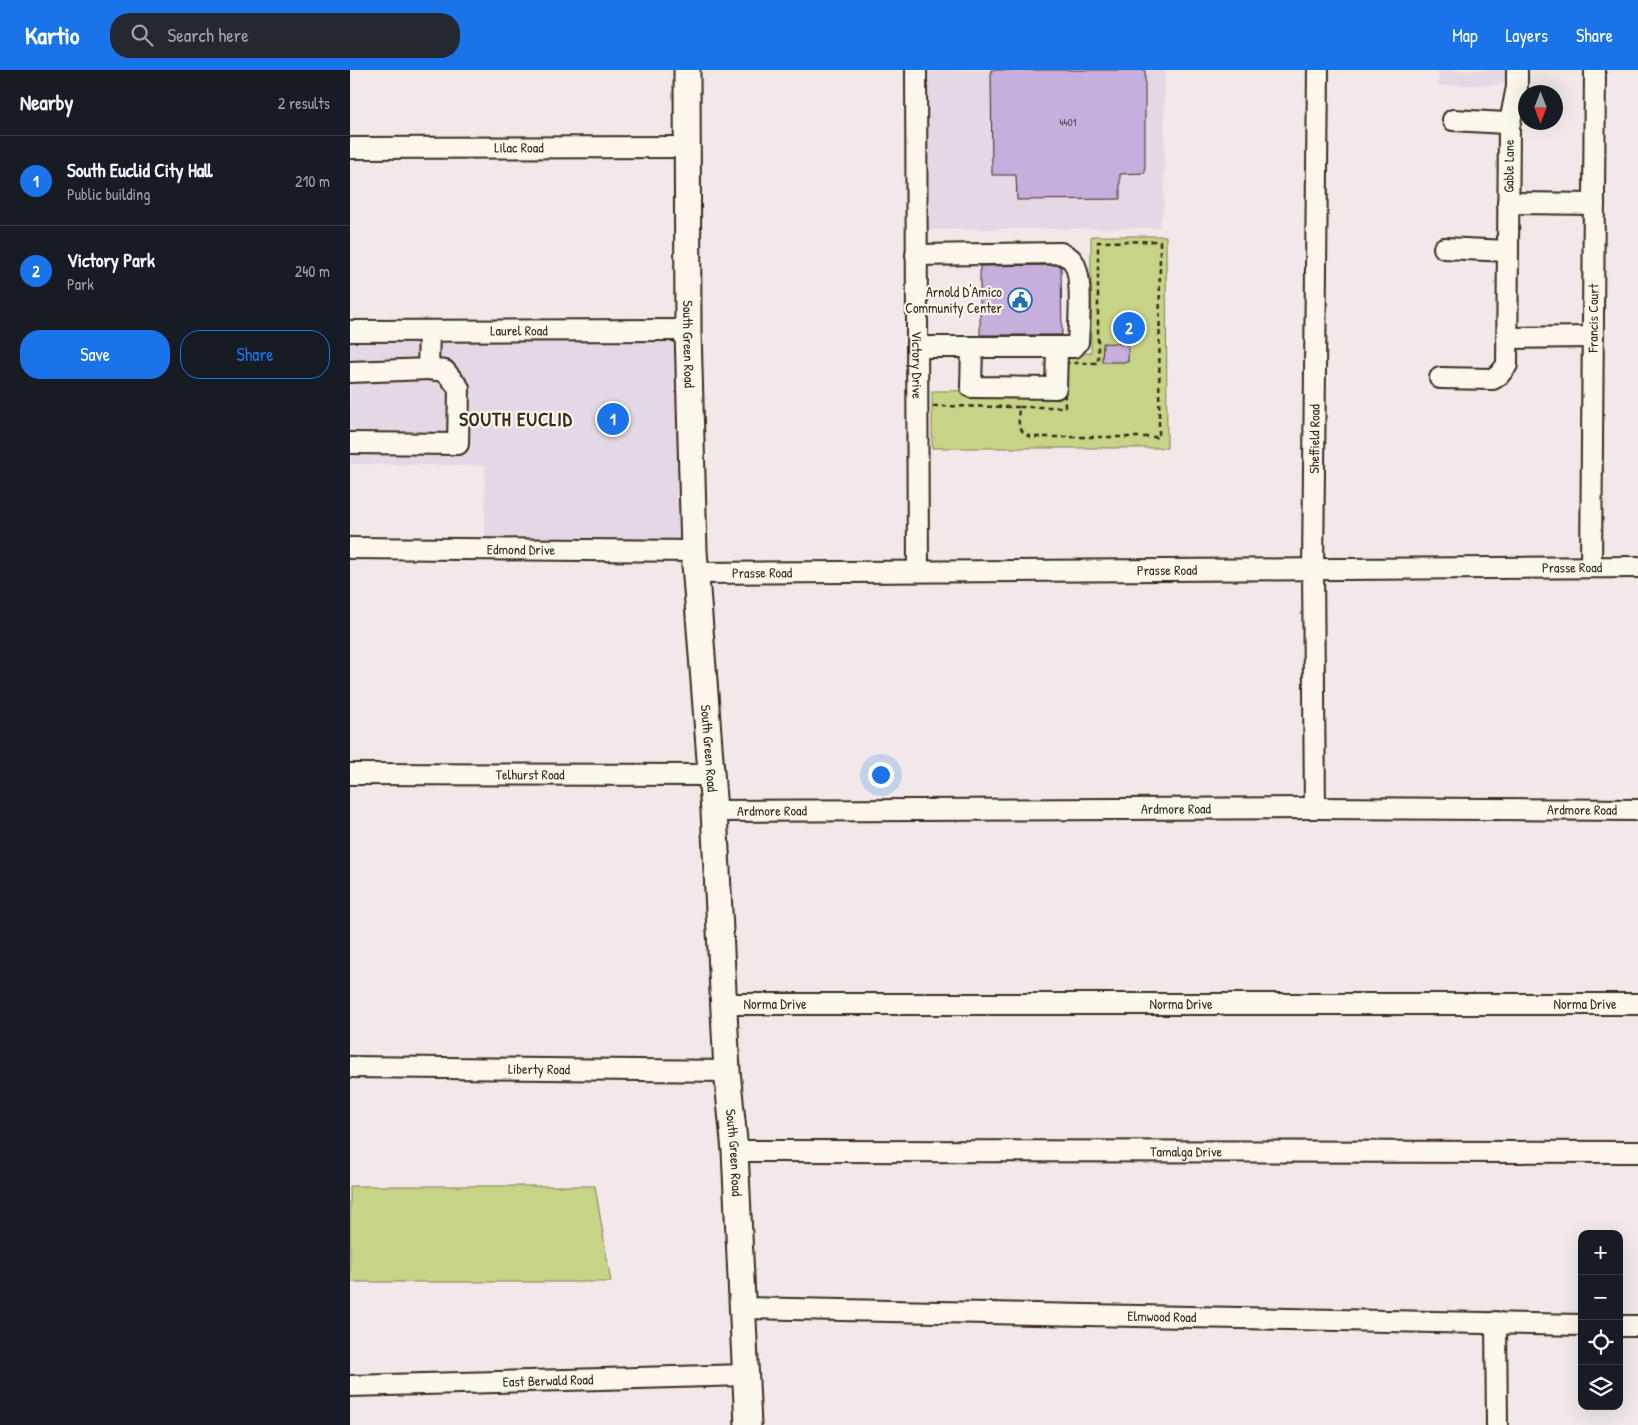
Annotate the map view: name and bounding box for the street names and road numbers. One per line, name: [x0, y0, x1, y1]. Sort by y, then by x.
street label: Lilac Road: [494, 137, 544, 157]
street label: Gable Lane: [1498, 139, 1518, 193]
street label: Francis Court: [1583, 283, 1602, 354]
street label: South Green Road: [679, 300, 700, 388]
street label: Laurel Road: [490, 320, 548, 340]
street label: Victory Drive: [907, 331, 927, 399]
street label: Sheffield Road: [1304, 404, 1324, 474]
street label: Edmond Drive: [487, 539, 556, 559]
street label: Prasse Road: [1542, 557, 1603, 577]
street label: Prasse Road: [1137, 560, 1198, 579]
street label: Prasse Road: [732, 562, 793, 582]
street label: South Green Road: [697, 704, 723, 793]
street label: Telhurst Road: [495, 764, 565, 784]
street label: Ardmore Road: [1141, 799, 1212, 818]
street label: Ardmore Road: [1547, 799, 1618, 819]
street label: Ardmore Road: [737, 801, 808, 820]
street label: Norma Drive: [743, 994, 807, 1013]
street label: Norma Drive: [1149, 994, 1213, 1013]
street label: Norma Drive: [1553, 994, 1617, 1013]
street label: Liberty Road: [508, 1059, 571, 1079]
street label: South Green Road: [722, 1108, 747, 1197]
street label: Tamalga Drive: [1150, 1141, 1223, 1162]
street label: Elmwood Road: [1127, 1306, 1197, 1326]
street label: East Berwald Road: [502, 1369, 594, 1391]

